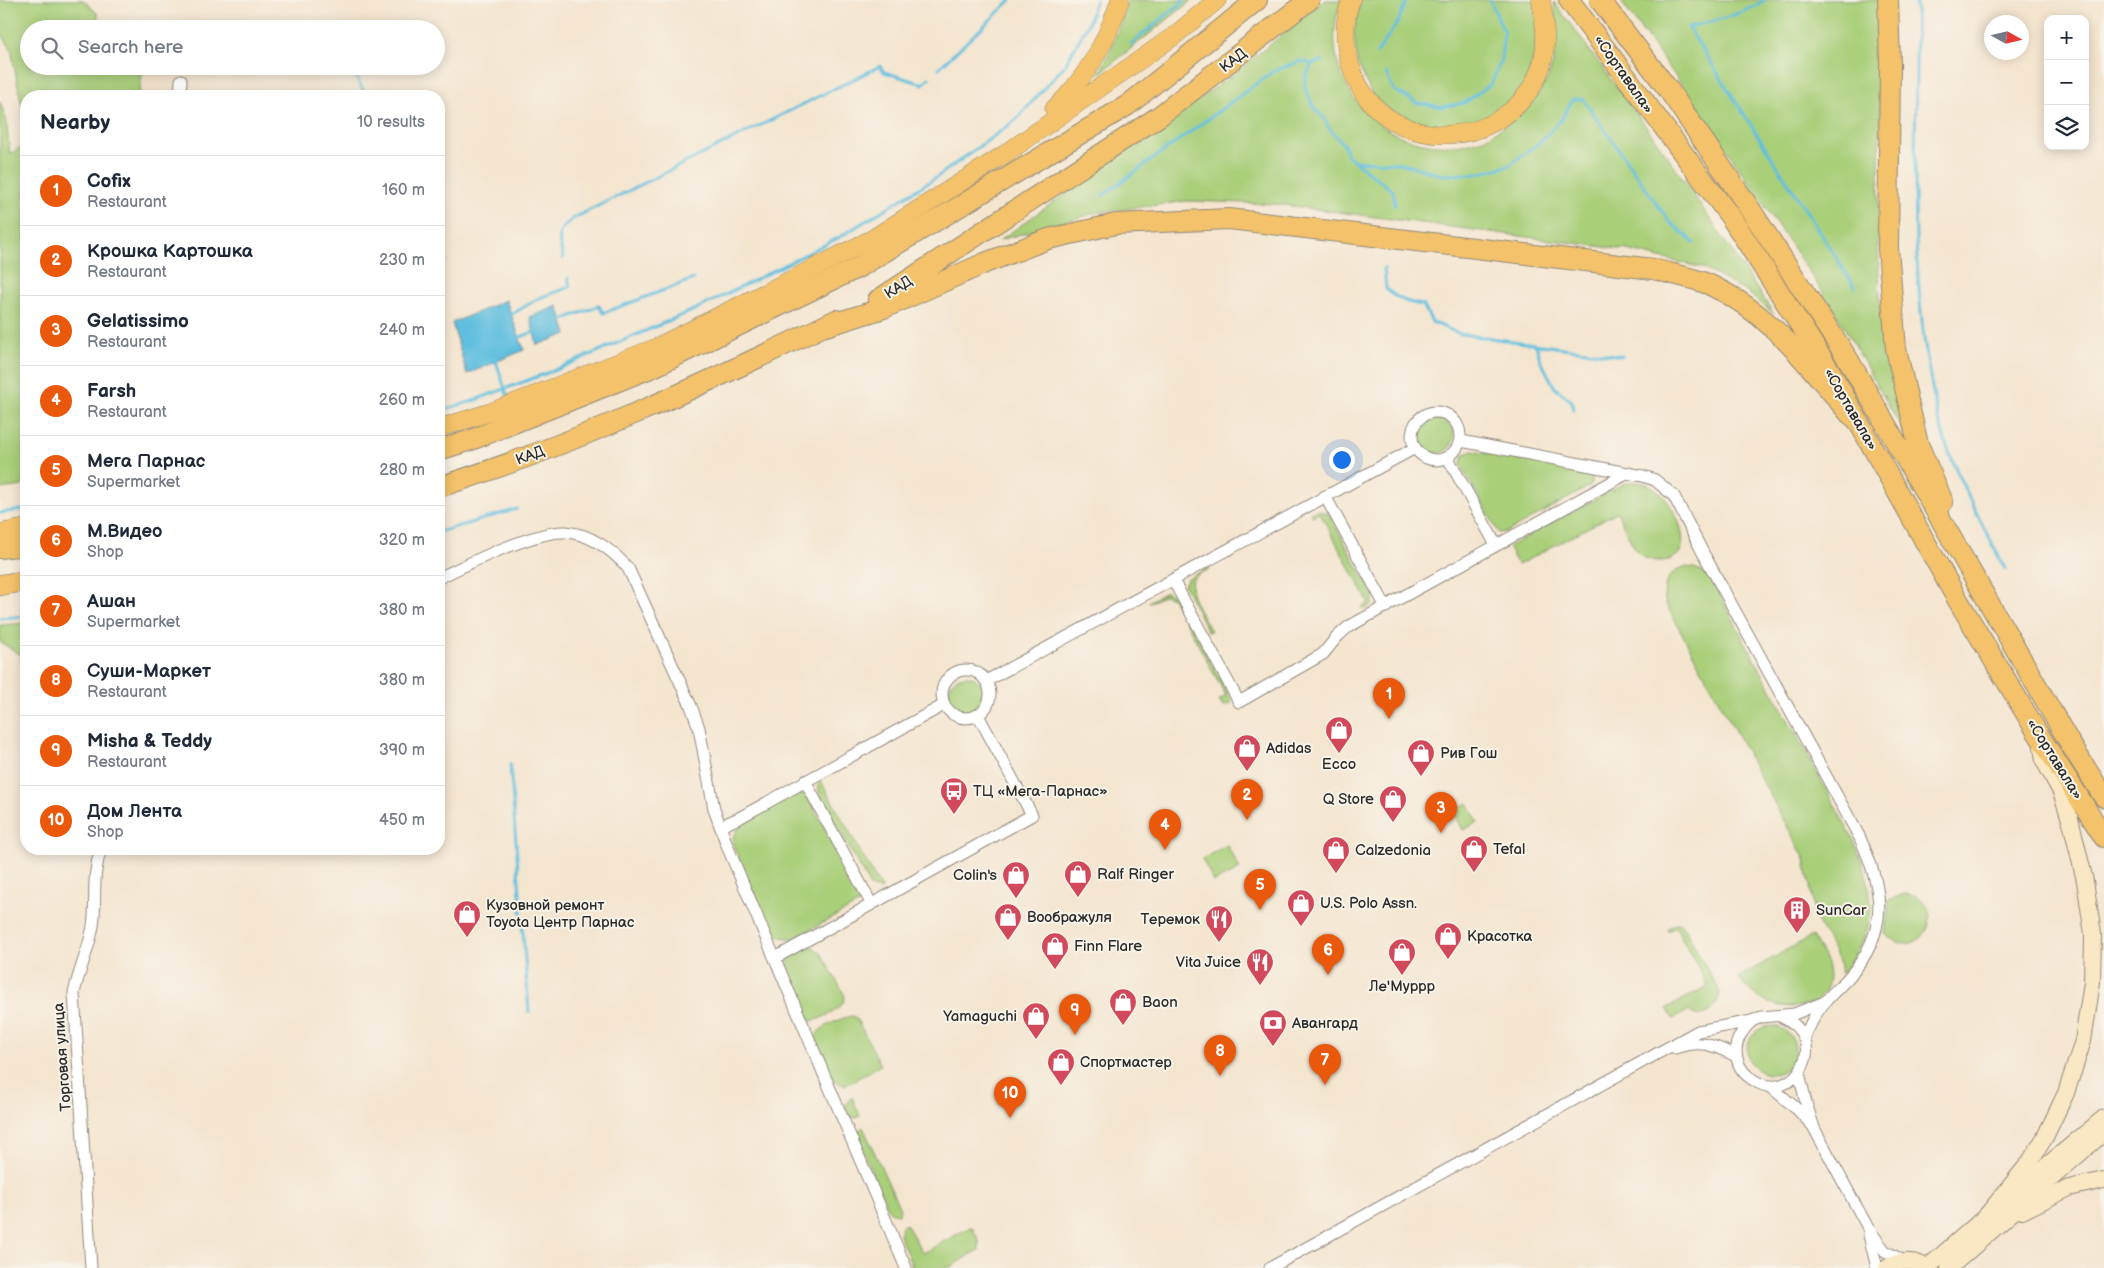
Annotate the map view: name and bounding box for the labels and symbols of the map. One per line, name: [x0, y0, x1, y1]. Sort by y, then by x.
north arrow: [1984, 15, 2029, 60]
street label: «Сортавала»: [1589, 31, 1658, 117]
street label: КАД: [1216, 44, 1251, 77]
street label: КАД: [881, 271, 916, 303]
street label: «Сортавала»: [1819, 365, 1882, 454]
street label: КАД: [513, 441, 548, 470]
your location: [1329, 447, 1355, 473]
pin: 1: [1373, 678, 1405, 719]
shop icon: Ecco: [1324, 715, 1354, 754]
street label: «Сортавала»: [2022, 715, 2087, 803]
shop icon: Adidas: [1232, 733, 1262, 772]
shop icon: Рив Гош: [1406, 738, 1436, 777]
place label: Adidas: [1266, 739, 1312, 758]
place label: Рив Гош: [1440, 744, 1497, 763]
place label: Ecco: [1322, 755, 1356, 774]
bus stop icon: ТЦ «Мега-Парнас»: [939, 776, 969, 815]
pin: 2: [1231, 779, 1263, 820]
place label: ТЦ «Мега-Парнас»: [973, 782, 1108, 801]
shop icon: Q Store: [1378, 784, 1408, 823]
place label: Q Store: [1323, 790, 1374, 809]
pin: 3: [1425, 792, 1457, 833]
pin: 4: [1149, 809, 1181, 850]
shop icon: Tefal: [1459, 834, 1489, 873]
shop icon: Calzedonia: [1321, 835, 1351, 874]
place label: Tefal: [1493, 840, 1525, 859]
place label: Calzedonia: [1355, 841, 1431, 860]
shop icon: Ralf Ringer: [1063, 859, 1093, 898]
shop icon: Colin's: [1001, 860, 1031, 899]
place label: Ralf Ringer: [1097, 865, 1174, 884]
place label: Colin's: [953, 866, 998, 885]
pin: 5: [1244, 869, 1276, 910]
shop icon: U.S. Polo Assn.: [1286, 888, 1316, 927]
place label: U.S. Polo Assn.: [1320, 894, 1417, 913]
building icon: SunCar: [1782, 895, 1812, 934]
place label: Кузовной ремонт Toyota Центр Парнас: [486, 896, 635, 932]
shop icon: Кузовной ремонт Toyota Центр Парнас: [452, 899, 482, 938]
place label: SunCar: [1816, 901, 1867, 920]
shop icon: Воображуля: [993, 902, 1023, 941]
restaurant icon: Теремок: [1204, 904, 1234, 943]
place label: Воображуля: [1027, 908, 1112, 927]
place label: Теремок: [1140, 910, 1200, 929]
shop icon: Красотка: [1433, 921, 1463, 960]
place label: Красотка: [1467, 927, 1533, 946]
shop icon: Finn Flare: [1040, 931, 1070, 970]
pin: 6: [1312, 934, 1344, 975]
place label: Finn Flare: [1074, 937, 1142, 956]
shop icon: Ле'Муррр: [1387, 937, 1417, 976]
restaurant icon: Vita Juice: [1245, 947, 1275, 986]
place label: Vita Juice: [1176, 953, 1241, 972]
place label: Ле'Муррр: [1368, 977, 1436, 996]
shop icon: Baon: [1108, 987, 1138, 1026]
place label: Baon: [1142, 993, 1178, 1012]
pin: 9: [1059, 994, 1091, 1035]
shop icon: Yamaguchi: [1021, 1001, 1051, 1040]
street label: Торговая улица: [49, 1002, 76, 1112]
place label: Yamaguchi: [942, 1007, 1017, 1026]
bank icon: Авангард: [1258, 1008, 1288, 1047]
place label: Авангард: [1291, 1014, 1358, 1033]
pin: 8: [1204, 1035, 1236, 1076]
pin: 7: [1309, 1044, 1341, 1085]
shop icon: Спортмастер: [1046, 1047, 1076, 1086]
place label: Спортмастер: [1080, 1053, 1172, 1072]
pin: 10: [994, 1077, 1026, 1118]

